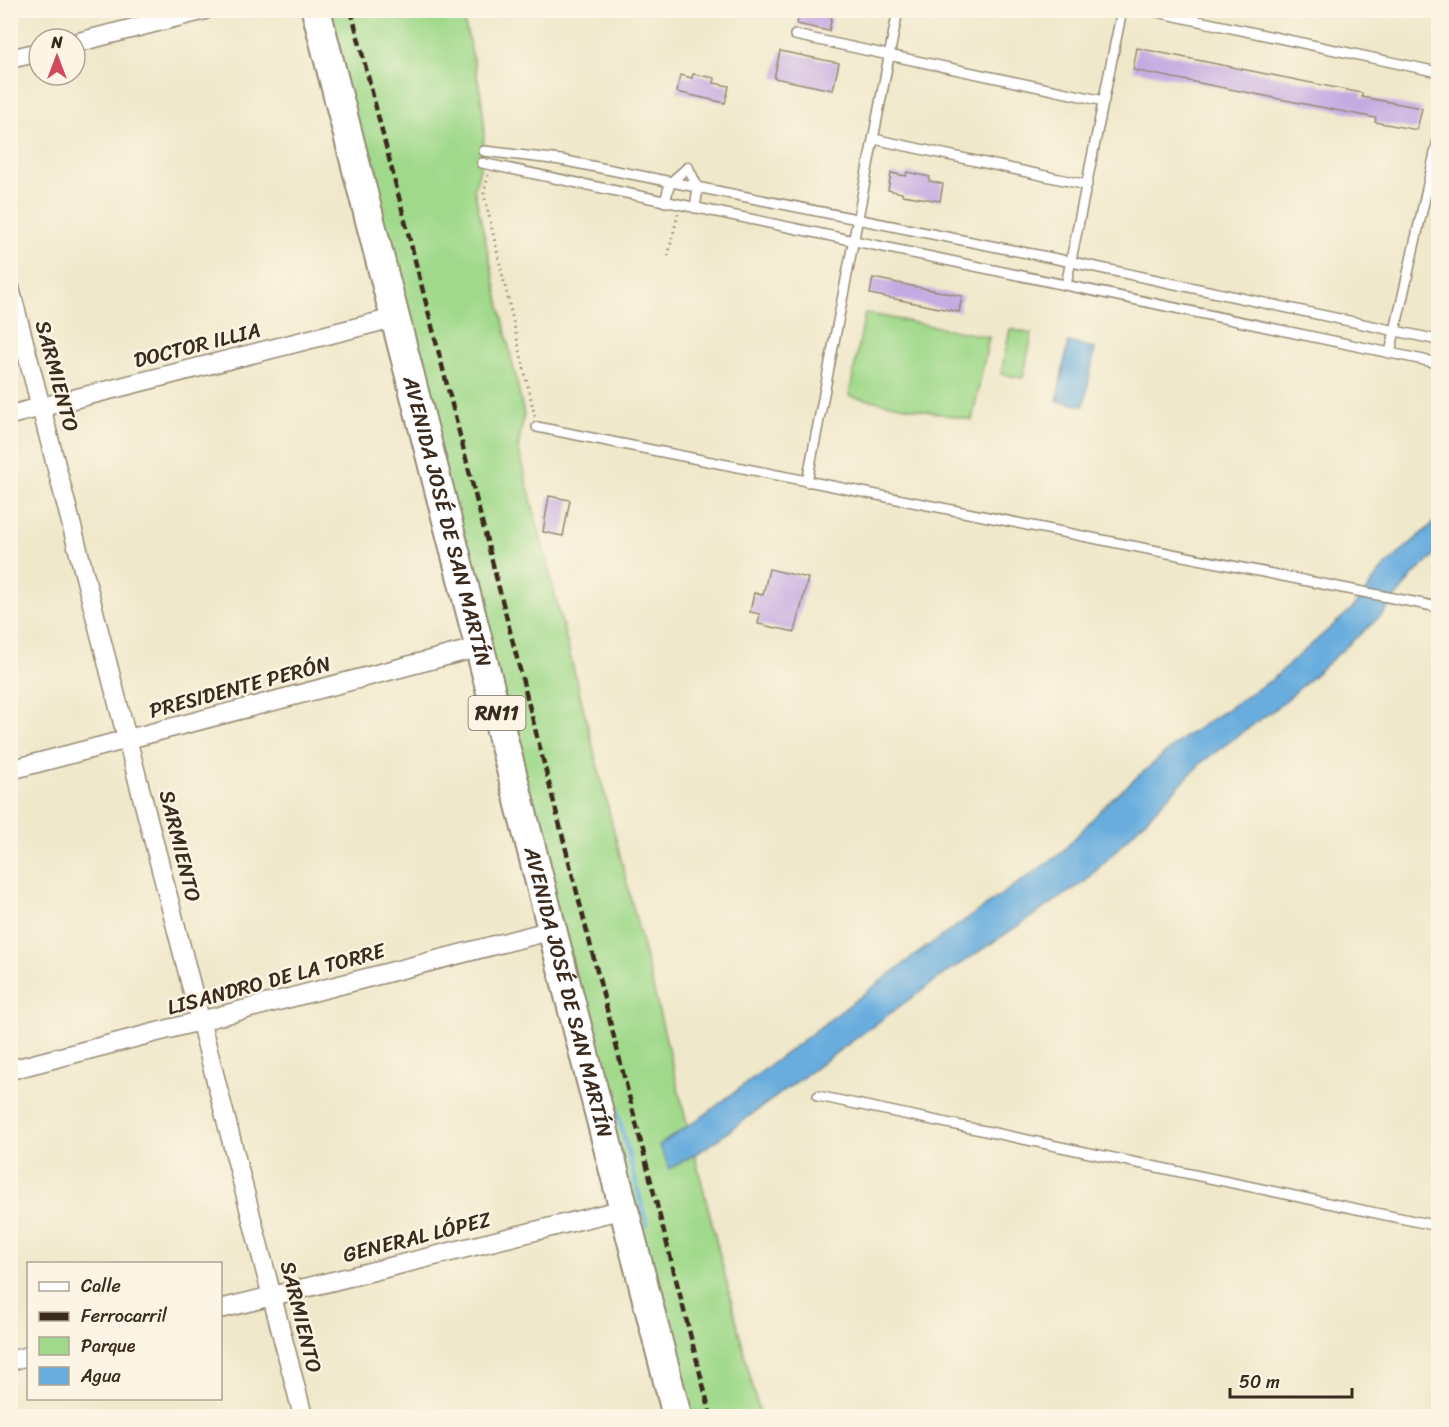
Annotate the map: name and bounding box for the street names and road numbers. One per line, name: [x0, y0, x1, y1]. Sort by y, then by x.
street label: DOCTOR ILLIA: [130, 311, 264, 379]
street label: SARMIENTO: [24, 316, 90, 436]
street label: AVENIDA JOSÉ DE SAN MARTÍN: [391, 371, 503, 671]
street label: PRESIDENTE PERÓN: [145, 644, 335, 730]
road number: RN11: [468, 696, 526, 730]
street label: SARMIENTO: [148, 786, 212, 906]
street label: AVENIDA JOSÉ DE SAN MARTÍN: [512, 842, 624, 1142]
street label: LISANDRO DE LA TORRE: [163, 931, 390, 1026]
street label: GENERAL LÓPEZ: [339, 1200, 496, 1274]
street label: SARMIENTO: [269, 1257, 333, 1377]

